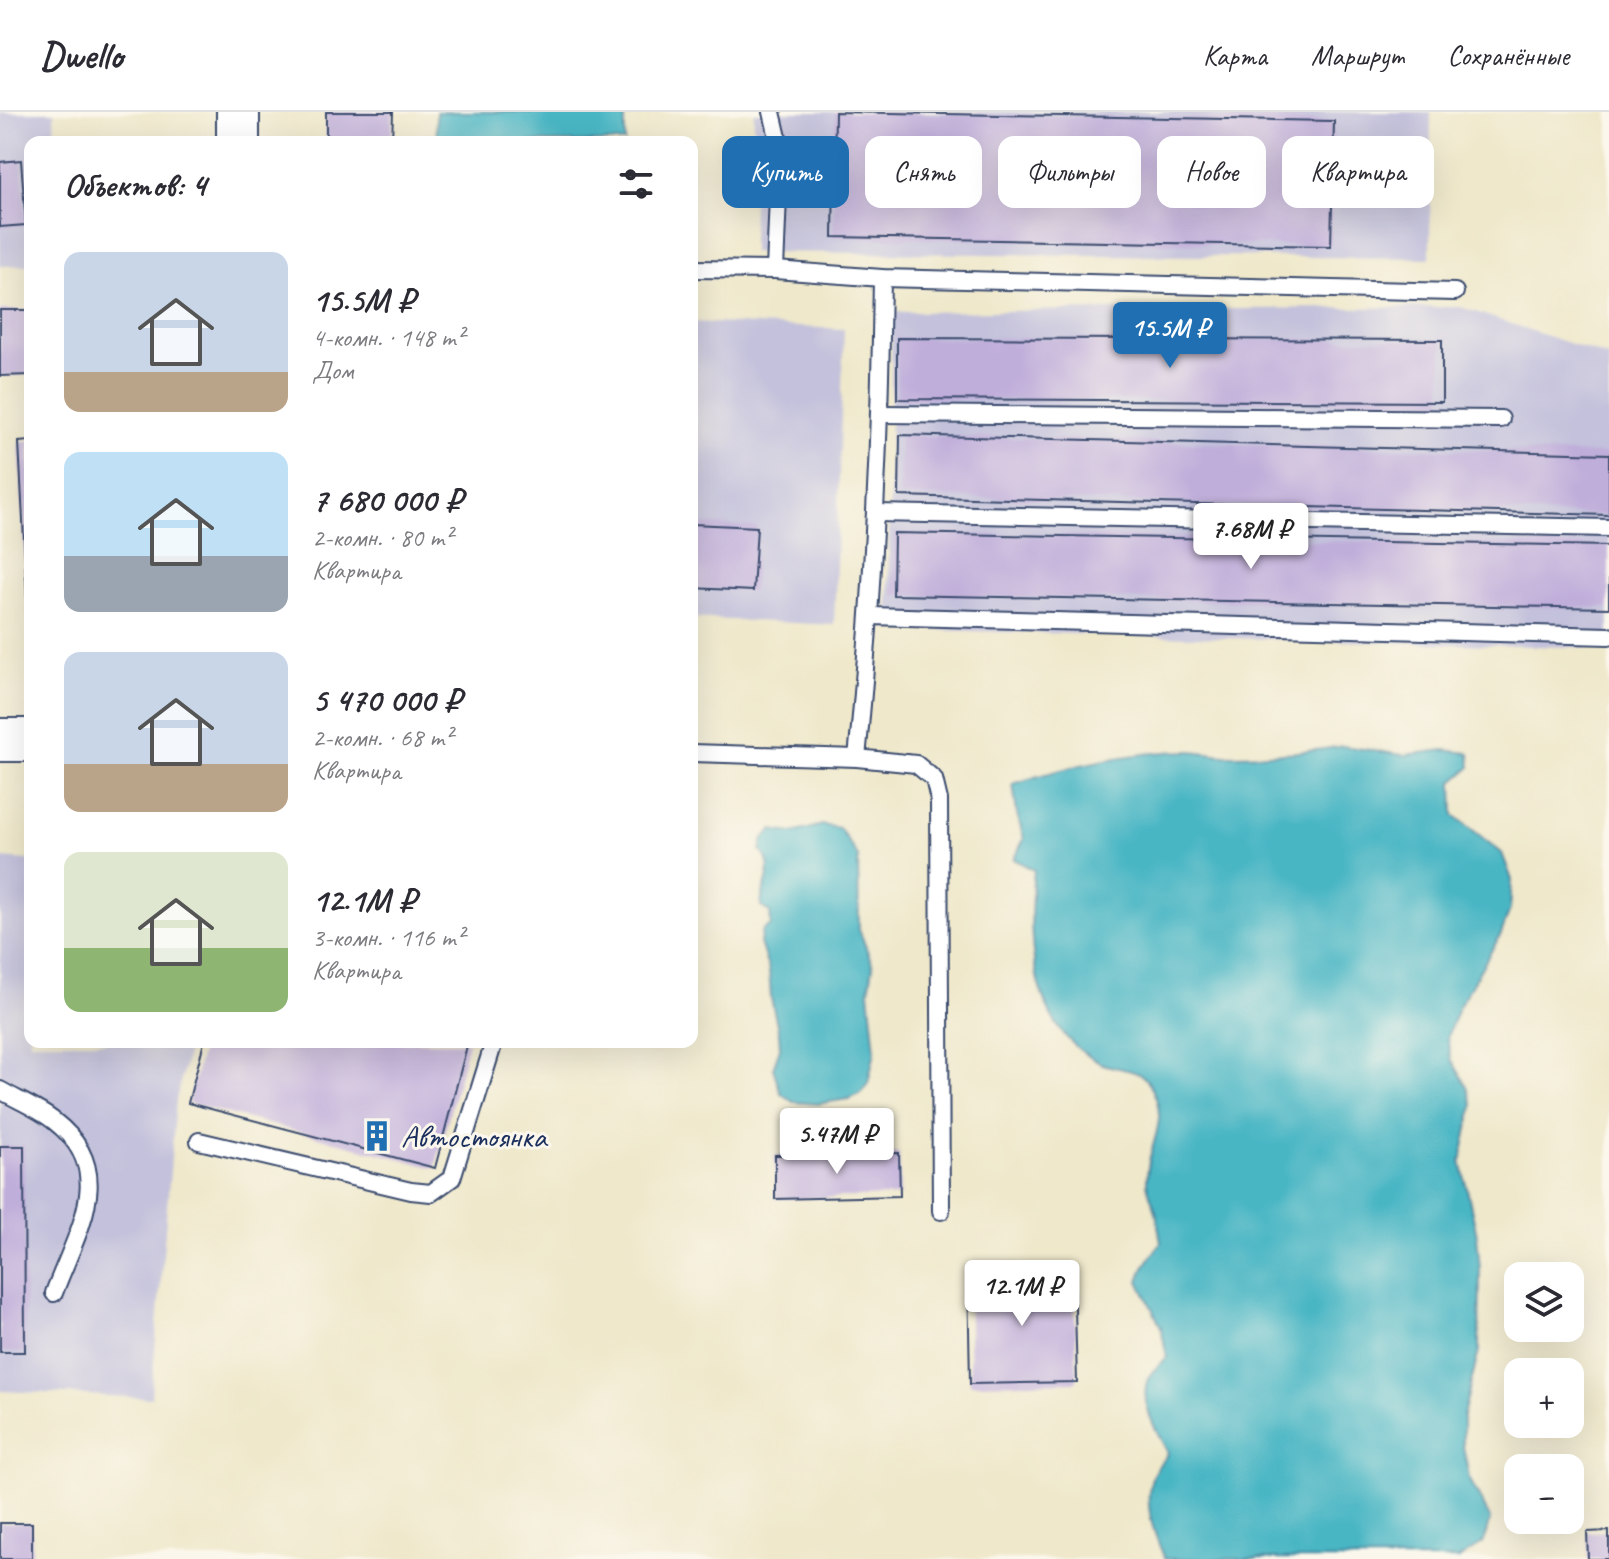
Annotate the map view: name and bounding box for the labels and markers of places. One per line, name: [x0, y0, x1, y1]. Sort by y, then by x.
pin: 15.5M ₽: [1096, 302, 1244, 370]
pin: 7.68M ₽: [1177, 503, 1325, 571]
pin: 5.47M ₽: [763, 1108, 911, 1176]
place label: Автостоянка: [401, 1116, 549, 1157]
building icon: Автостоянка: [360, 1119, 394, 1153]
pin: 12.1M ₽: [948, 1260, 1096, 1328]

